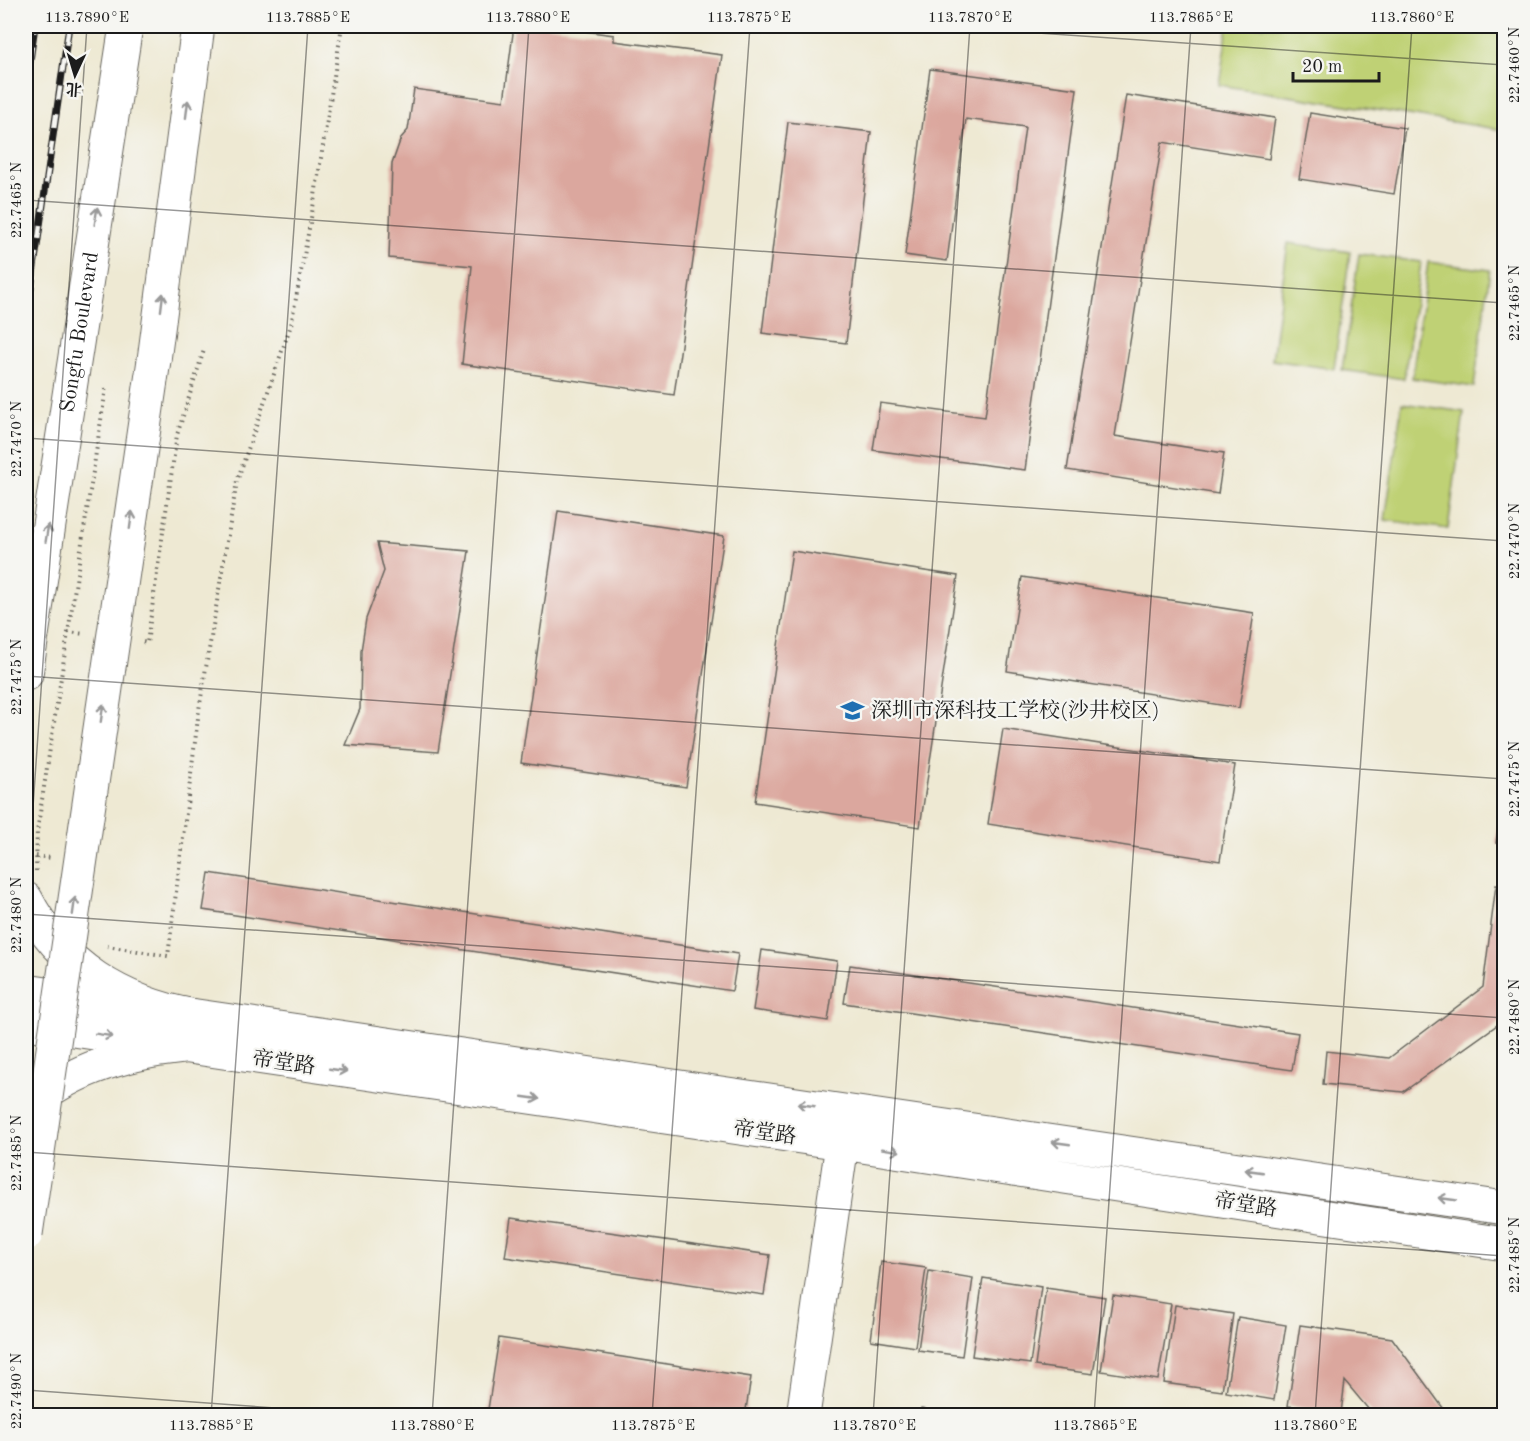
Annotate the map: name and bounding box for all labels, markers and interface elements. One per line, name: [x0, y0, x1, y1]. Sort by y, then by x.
text: 113.7890°E: [45, 11, 129, 26]
text: 113.7885°E: [266, 11, 350, 26]
text: 113.7880°E: [486, 11, 570, 26]
text: 113.7875°E: [707, 11, 791, 26]
text: 113.7870°E: [928, 11, 1012, 26]
text: 113.7865°E: [1149, 11, 1233, 26]
text: 113.7860°E: [1370, 11, 1454, 26]
text: 22.7460°N: [1508, 26, 1523, 103]
north arrow: [45, 45, 105, 105]
scale bar: [1293, 45, 1378, 83]
text: 20 m: [1302, 58, 1342, 76]
text: 北: [65, 79, 83, 99]
one-way arrow: [182, 100, 193, 119]
text: 22.7465°N: [10, 161, 25, 238]
one-way arrow: [91, 207, 102, 226]
street label: Songfu Boulevard: [58, 251, 103, 414]
text: 22.7465°N: [1508, 264, 1523, 341]
one-way arrow: [157, 293, 168, 313]
text: 22.7470°N: [10, 400, 25, 477]
text: 22.7470°N: [1508, 502, 1523, 579]
one-way arrow: [125, 511, 136, 531]
one-way arrow: [42, 524, 53, 544]
text: 22.7475°N: [10, 638, 25, 715]
school or university icon: 深圳市深科技工学校(沙井校区): [840, 697, 866, 723]
place label: 深圳市深科技工学校(沙井校区): [871, 699, 1160, 722]
one-way arrow: [97, 704, 108, 724]
text: 22.7475°N: [1508, 740, 1523, 817]
text: 22.7480°N: [10, 876, 25, 953]
one-way arrow: [68, 897, 79, 917]
text: 22.7480°N: [1508, 978, 1523, 1055]
one-way arrow: [94, 1029, 113, 1040]
street label: 帝堂路: [251, 1047, 317, 1078]
one-way arrow: [328, 1064, 348, 1075]
one-way arrow: [521, 1092, 541, 1103]
one-way arrow: [796, 1100, 816, 1111]
text: 22.7485°N: [10, 1114, 25, 1191]
street label: 帝堂路: [732, 1117, 798, 1148]
one-way arrow: [1051, 1137, 1071, 1148]
one-way arrow: [880, 1145, 900, 1156]
one-way arrow: [1244, 1165, 1264, 1176]
street label: 帝堂路: [1213, 1188, 1279, 1221]
one-way arrow: [1437, 1194, 1457, 1205]
text: 22.7485°N: [1508, 1216, 1523, 1293]
text: 22.7490°N: [10, 1352, 25, 1429]
text: 113.7885°E: [169, 1419, 253, 1434]
text: 113.7880°E: [390, 1419, 474, 1434]
text: 113.7875°E: [611, 1419, 695, 1434]
text: 113.7870°E: [832, 1419, 916, 1434]
text: 113.7865°E: [1053, 1419, 1137, 1434]
text: 113.7860°E: [1273, 1419, 1357, 1434]

